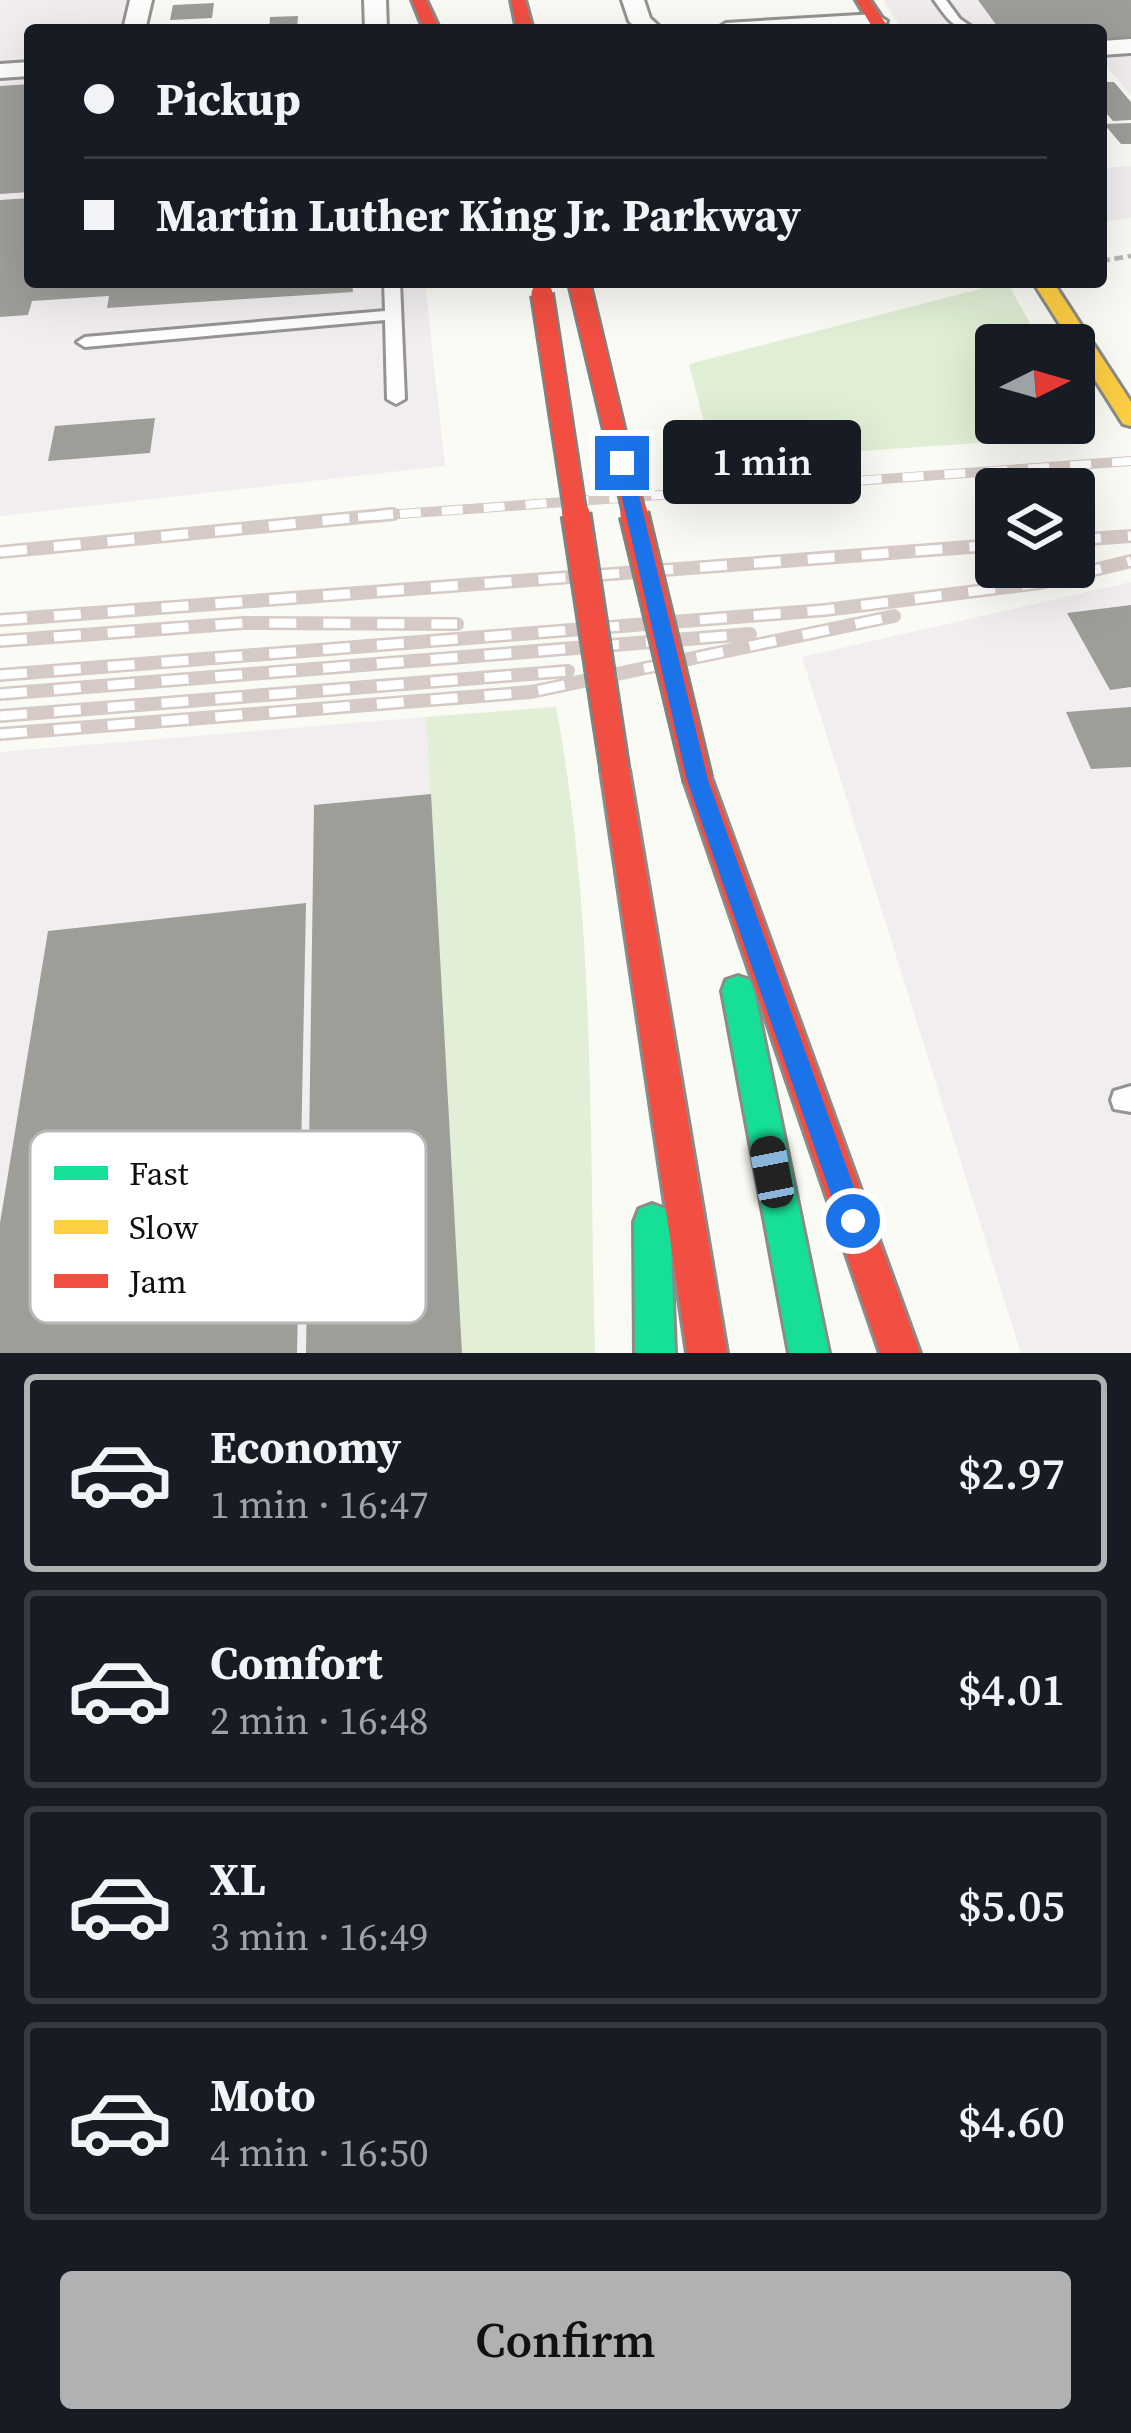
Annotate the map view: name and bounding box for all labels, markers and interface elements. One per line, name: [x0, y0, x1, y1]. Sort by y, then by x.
text: Pickup: [156, 68, 301, 130]
text: Martin Luther King Jr. Parkway: [156, 184, 801, 246]
north arrow: [975, 324, 1095, 444]
map controls: [975, 324, 1095, 588]
callout: 1 min: [664, 421, 862, 505]
text: 1 min: [712, 435, 812, 488]
route end: [595, 436, 649, 490]
button: layers: [975, 468, 1095, 588]
legend: [30, 1131, 426, 1323]
car: [747, 1133, 797, 1211]
text: Fast: [129, 1151, 189, 1196]
route start: [826, 1194, 880, 1248]
text: Slow: [129, 1205, 199, 1250]
text: Jam: [128, 1259, 187, 1304]
text: Economy: [210, 1416, 401, 1478]
icon: car: [66, 1419, 174, 1527]
text: $2.97: [958, 1442, 1065, 1504]
text: 1 min · 16:47: [210, 1478, 429, 1531]
text: Comfort: [210, 1632, 383, 1694]
icon: car: [66, 1635, 174, 1743]
text: $4.01: [958, 1658, 1065, 1720]
text: 2 min · 16:48: [210, 1694, 429, 1747]
text: XL: [210, 1848, 266, 1910]
icon: car: [66, 1851, 174, 1959]
text: $5.05: [958, 1874, 1065, 1936]
text: 3 min · 16:49: [210, 1910, 429, 1963]
text: Moto: [210, 2064, 316, 2126]
icon: car: [66, 2067, 174, 2175]
text: $4.60: [958, 2090, 1065, 2152]
text: 4 min · 16:50: [210, 2126, 429, 2179]
button: Confirm: [60, 2271, 1071, 2409]

